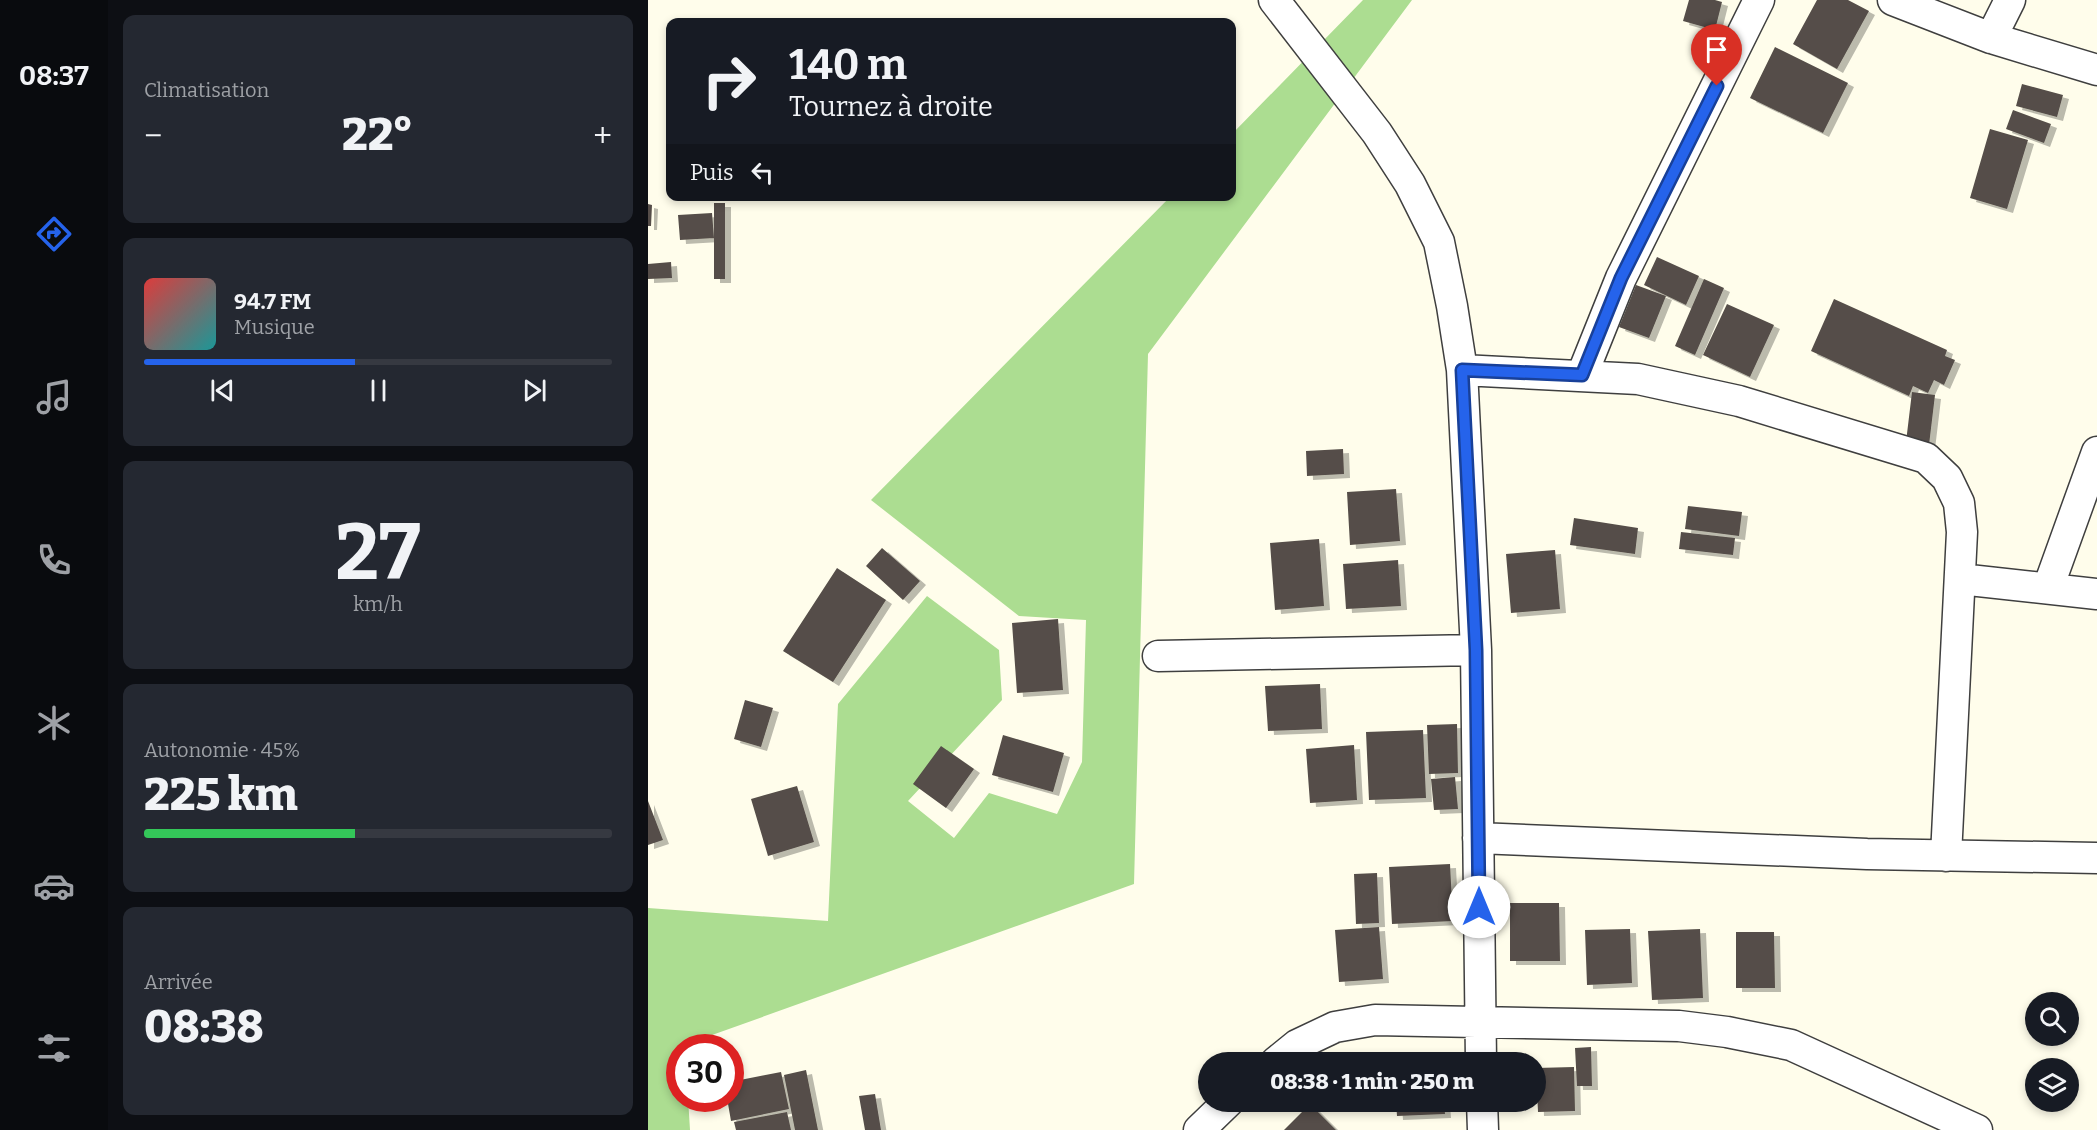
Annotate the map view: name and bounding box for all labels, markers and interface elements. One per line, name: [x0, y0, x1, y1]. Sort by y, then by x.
pin: [1691, 24, 1742, 86]
icon: arrive: [1700, 33, 1733, 66]
text: 140 m: [789, 40, 907, 90]
icon: right: [690, 42, 768, 120]
text: 08:37: [19, 60, 89, 92]
text: Climatisation: [144, 78, 269, 102]
text: Tournez à droite: [789, 91, 993, 123]
text: 22°: [342, 108, 413, 162]
text: −: [144, 116, 162, 156]
text: +: [593, 116, 612, 156]
icon: left: [746, 156, 779, 189]
text: Puis: [690, 159, 734, 186]
icon: directions: [33, 213, 75, 255]
text: 94.7 FM: [234, 288, 311, 315]
text: Musique: [234, 315, 315, 339]
icon: previous: [206, 374, 239, 407]
icon: pause: [362, 374, 395, 407]
icon: next: [518, 374, 551, 407]
icon: music: [33, 376, 75, 418]
text: 27: [335, 506, 421, 600]
icon: phone: [33, 539, 75, 581]
text: km/h: [353, 592, 403, 616]
icon: climate: [33, 702, 75, 744]
text: Autonomie · 45%: [144, 738, 300, 762]
text: 225 km: [144, 768, 298, 822]
icon: car: [33, 865, 75, 907]
position arrow: [1447, 875, 1511, 939]
text: Arrivée: [144, 970, 213, 994]
map controls: [2025, 992, 2079, 1112]
button: search: [2025, 992, 2079, 1046]
text: 08:38: [144, 1000, 264, 1054]
icon: filters: [33, 1027, 75, 1069]
speed limit sign: 30: [666, 1034, 744, 1112]
button: layers: [2025, 1058, 2079, 1112]
text: 08:38 · 1 min · 250 m: [1270, 1068, 1474, 1095]

